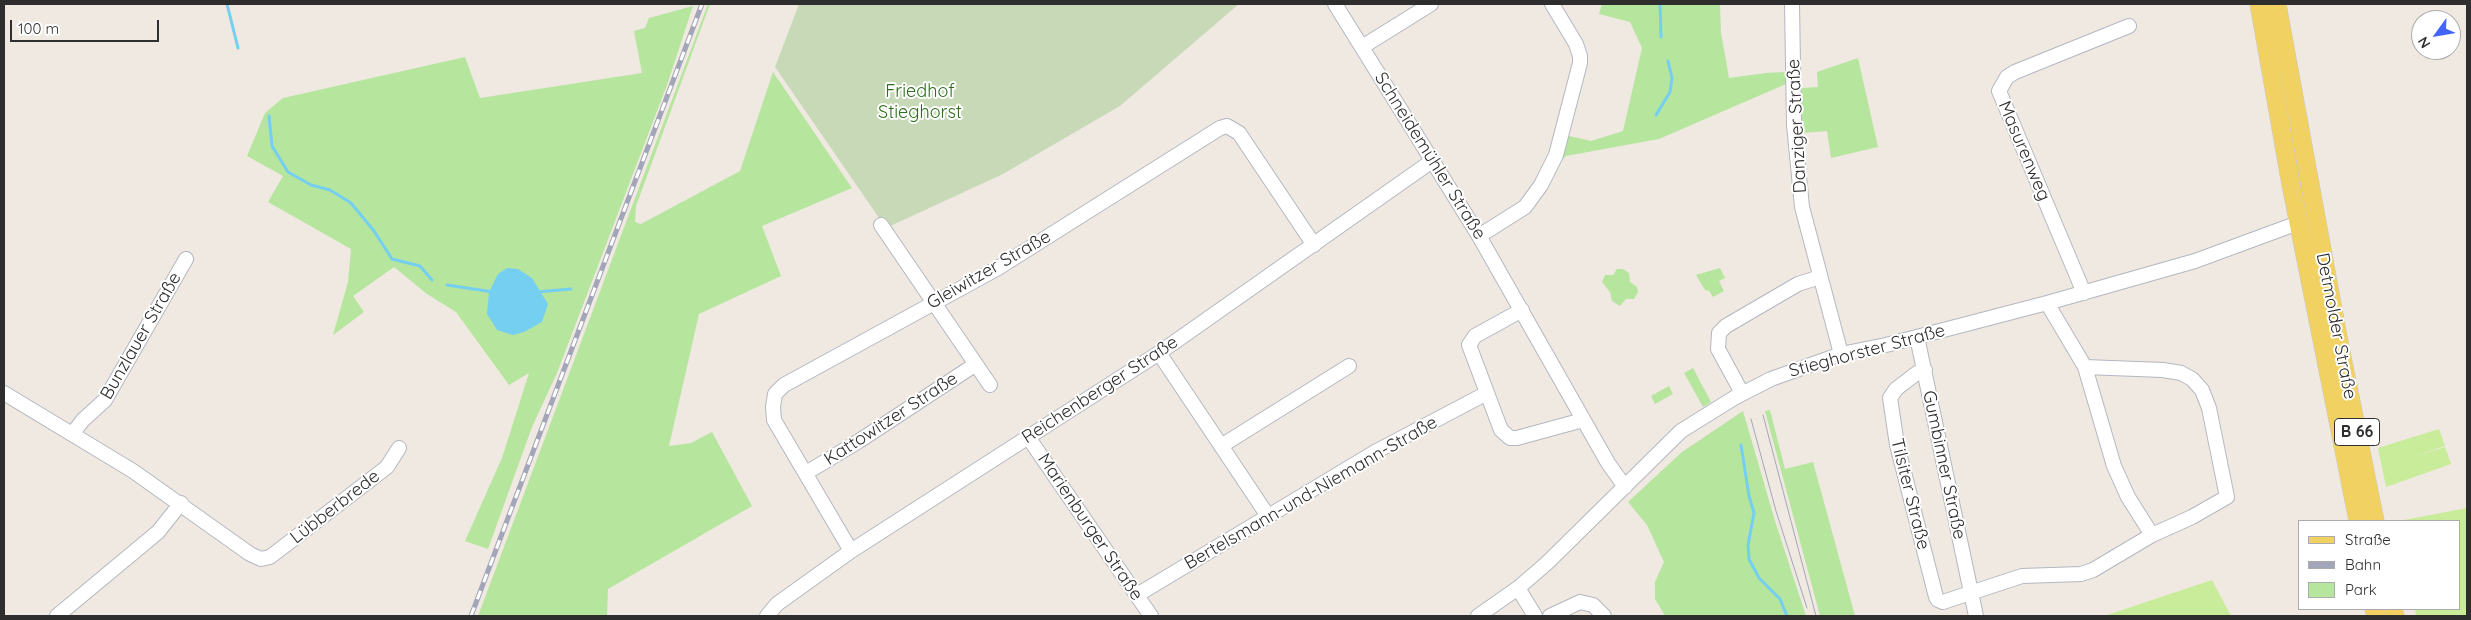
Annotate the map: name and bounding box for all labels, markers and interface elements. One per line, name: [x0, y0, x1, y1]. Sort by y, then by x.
scale bar: [12, 10, 161, 42]
north arrow: [2411, 10, 2461, 60]
text: 100 m: [18, 19, 59, 38]
text: N: [2414, 33, 2434, 52]
street label: Danziger Straße: [1783, 58, 1811, 194]
street label: Schneidemühler Straße: [1370, 68, 1490, 244]
park label: Friedhof Stieghorst: [878, 81, 962, 124]
street label: Masurenweg: [1993, 98, 2055, 204]
street label: Gleiwitzer Straße: [923, 226, 1055, 314]
street label: Detmolder Straße: [2311, 251, 2361, 401]
street label: Bunzlauer Straße: [96, 269, 186, 403]
street label: Stieghorster Straße: [1787, 320, 1947, 382]
street label: Reichenberger Straße: [1018, 331, 1182, 449]
street label: Kattowitzer Straße: [820, 368, 962, 470]
street label: Gumbinner Straße: [1918, 389, 1970, 541]
street label: Bertelsmann-und-Niemann-Straße: [1181, 412, 1441, 574]
road number: B 66: [2334, 418, 2380, 446]
street label: Tilsiter Straße: [1886, 436, 1934, 552]
street label: Marienburger Straße: [1033, 449, 1147, 605]
street label: Lübberbrede: [286, 465, 384, 549]
legend: [2298, 520, 2461, 610]
text: Straße: [2345, 530, 2391, 549]
text: Bahn: [2345, 555, 2381, 574]
text: Park: [2345, 580, 2377, 599]

